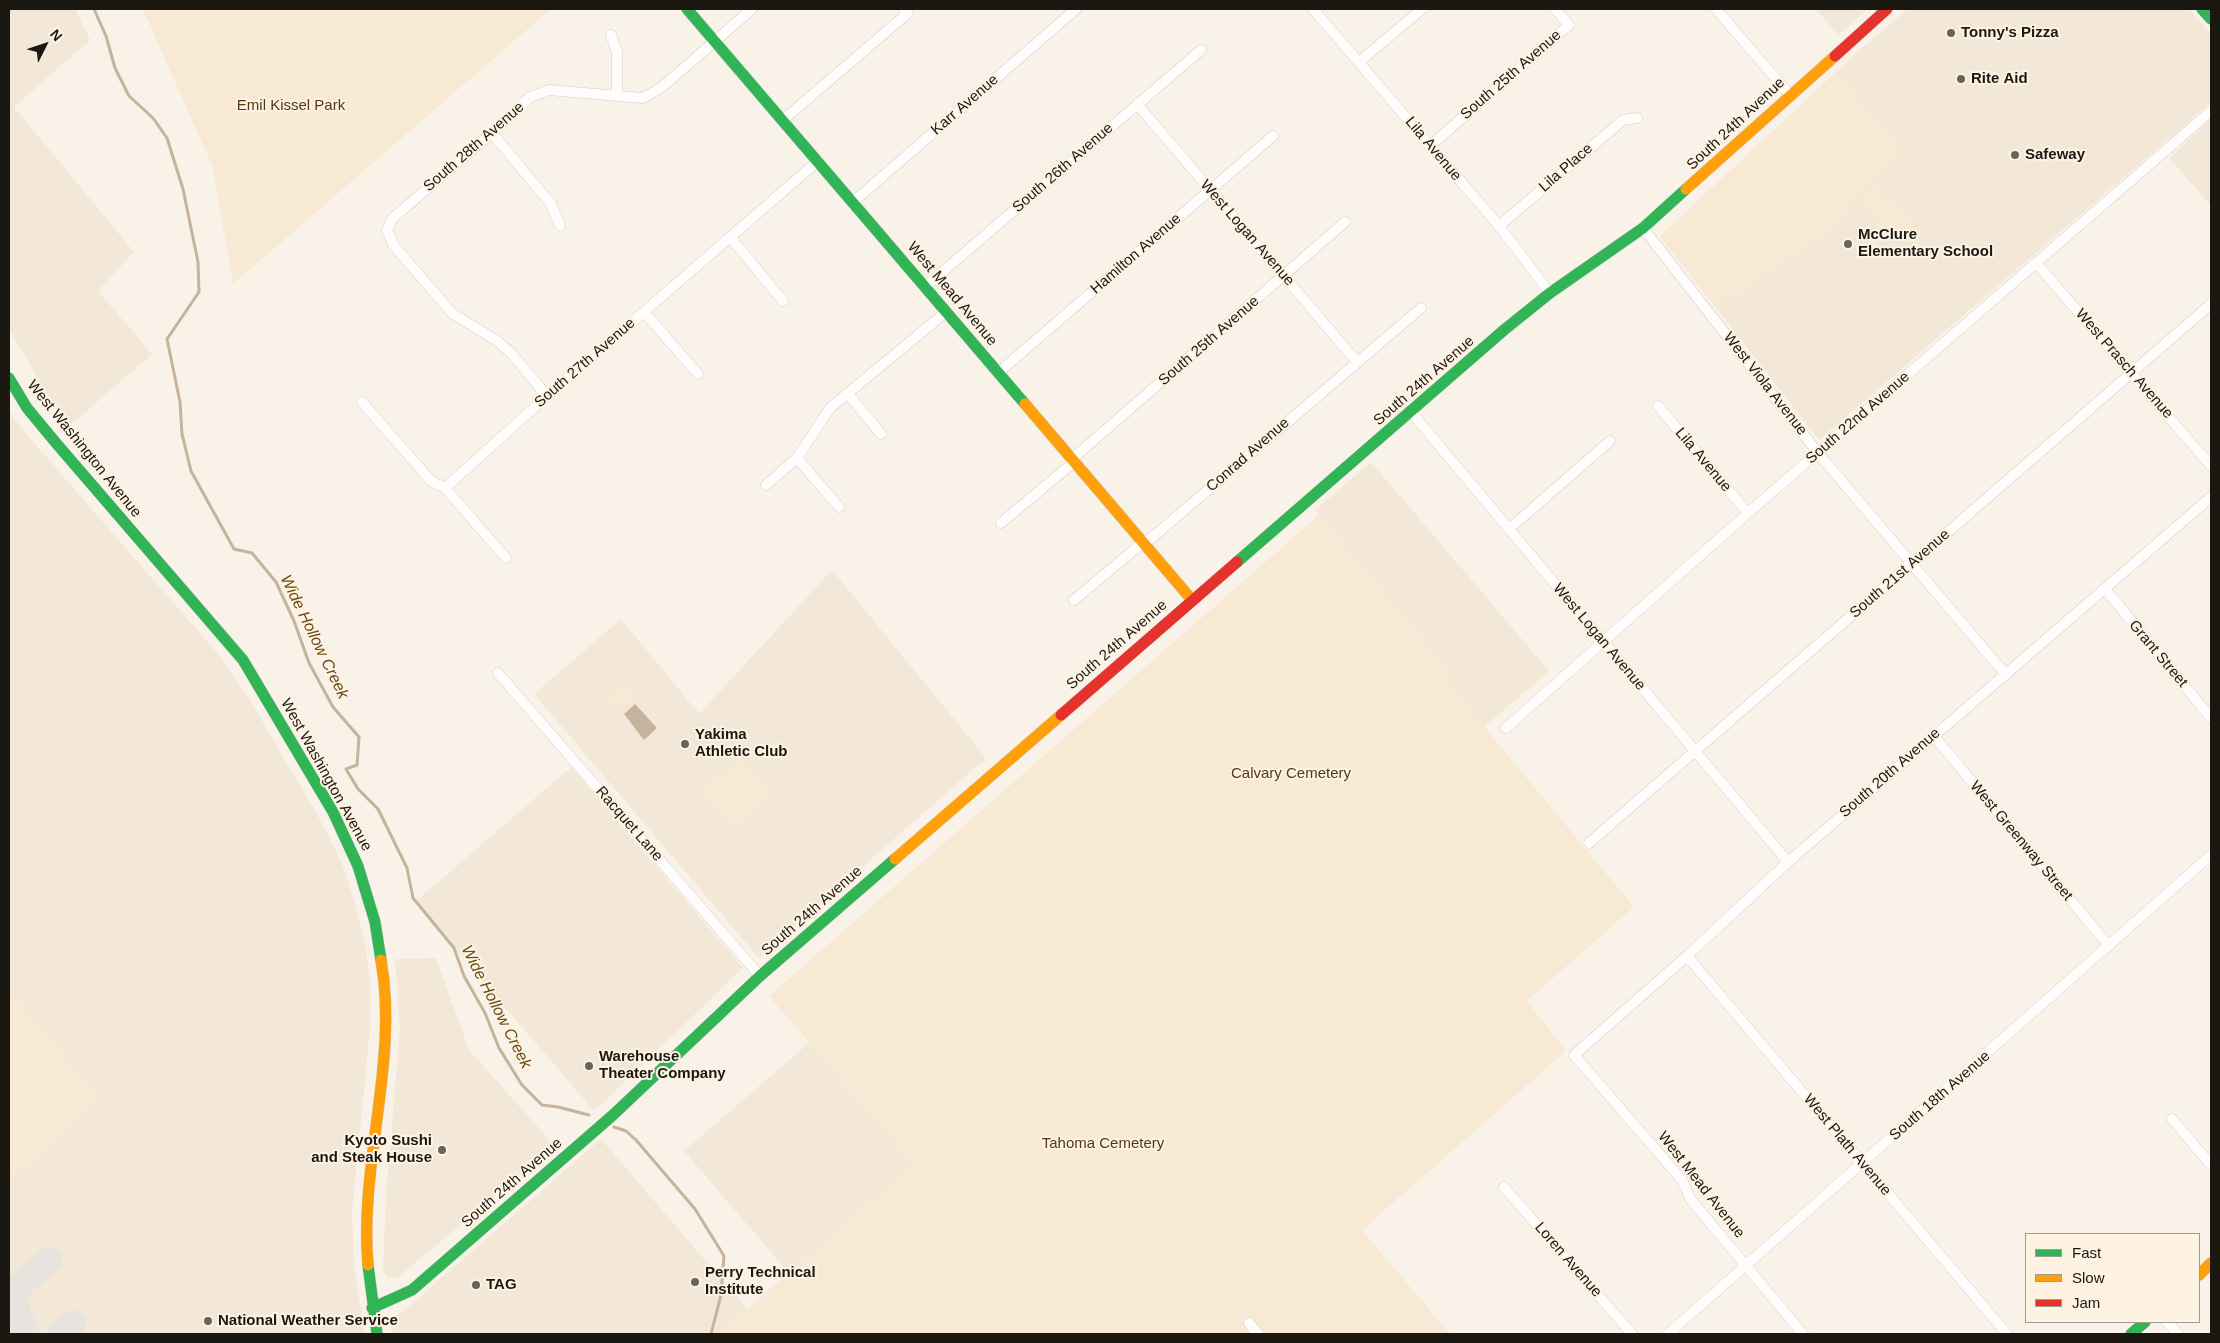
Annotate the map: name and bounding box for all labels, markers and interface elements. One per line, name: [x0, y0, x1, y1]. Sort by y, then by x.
north arrow: [20, 20, 70, 70]
place label: Tonny's Pizza: [1961, 24, 2058, 42]
text: N: [47, 26, 66, 44]
street label: South 25th Avenue: [1457, 26, 1565, 124]
marker: Tonny's Pizza: [1945, 27, 1957, 39]
place label: Rite Aid: [1971, 70, 2028, 88]
street label: Karr Avenue: [928, 71, 1002, 139]
marker: Rite Aid: [1955, 73, 1967, 85]
street label: South 24th Avenue: [1683, 74, 1789, 174]
park label: Emil Kissel Park: [237, 97, 345, 115]
street label: South 28th Avenue: [420, 98, 528, 196]
street label: Lila Avenue: [1401, 113, 1465, 185]
street label: South 26th Avenue: [1009, 119, 1117, 217]
street label: Lila Place: [1536, 140, 1596, 196]
place label: Safeway: [2025, 146, 2085, 164]
marker: Safeway: [2009, 149, 2021, 161]
street label: West Logan Avenue: [1196, 176, 1298, 290]
street label: Hamilton Avenue: [1087, 210, 1185, 298]
place label: McClure Elementary School: [1858, 226, 1993, 261]
street label: West Mead Avenue: [903, 238, 1001, 350]
marker: McClure Elementary School: [1842, 238, 1854, 250]
street label: South 25th Avenue: [1155, 292, 1263, 390]
street label: West Prasch Avenue: [2071, 305, 2177, 423]
street label: South 27th Avenue: [531, 314, 639, 412]
street label: West Viola Avenue: [1719, 329, 1811, 439]
street label: South 24th Avenue: [1370, 332, 1478, 430]
street label: South 22nd Avenue: [1802, 368, 1914, 468]
street label: West Washington Avenue: [23, 377, 145, 521]
street label: Conrad Avenue: [1203, 414, 1293, 496]
street label: Lila Avenue: [1671, 424, 1735, 496]
street label: South 21st Avenue: [1846, 526, 1954, 622]
water label: Wide Hollow Creek: [276, 572, 352, 702]
street label: West Logan Avenue: [1549, 580, 1649, 694]
street label: South 24th Avenue: [1063, 596, 1171, 694]
street label: Grant Street: [2125, 617, 2191, 691]
street label: West Washington Avenue: [277, 696, 375, 854]
street label: South 20th Avenue: [1836, 724, 1944, 822]
place label: Yakima Athletic Club: [695, 726, 787, 761]
marker: Yakima Athletic Club: [679, 738, 691, 750]
park label: Calvary Cemetery: [1231, 765, 1351, 783]
street label: West Greenway Street: [1966, 778, 2076, 904]
street label: Racquet Lane: [592, 783, 666, 865]
street label: South 24th Avenue: [758, 862, 866, 960]
water label: Wide Hollow Creek: [457, 942, 535, 1072]
street label: South 18th Avenue: [1886, 1047, 1994, 1145]
place label: Warehouse Theater Company: [599, 1048, 726, 1083]
marker: Warehouse Theater Company: [583, 1060, 595, 1072]
street label: West Plath Avenue: [1799, 1091, 1895, 1199]
street label: West Mead Avenue: [1654, 1128, 1748, 1242]
place label: Kyoto Sushi and Steak House: [311, 1132, 432, 1167]
street label: South 24th Avenue: [458, 1134, 566, 1232]
park label: Tahoma Cemetery: [1042, 1135, 1164, 1153]
marker: Kyoto Sushi and Steak House: [436, 1144, 448, 1156]
street label: Loren Avenue: [1531, 1219, 1605, 1301]
legend: [2025, 1233, 2200, 1323]
text: Fast: [2072, 1244, 2101, 1261]
place label: Perry Technical Institute: [705, 1264, 816, 1299]
text: Slow: [2072, 1269, 2105, 1286]
place label: TAG: [486, 1276, 517, 1294]
marker: Perry Technical Institute: [689, 1276, 701, 1288]
marker: TAG: [470, 1279, 482, 1291]
text: Jam: [2072, 1294, 2100, 1311]
place label: National Weather Service: [218, 1312, 398, 1330]
marker: National Weather Service: [202, 1315, 214, 1327]

